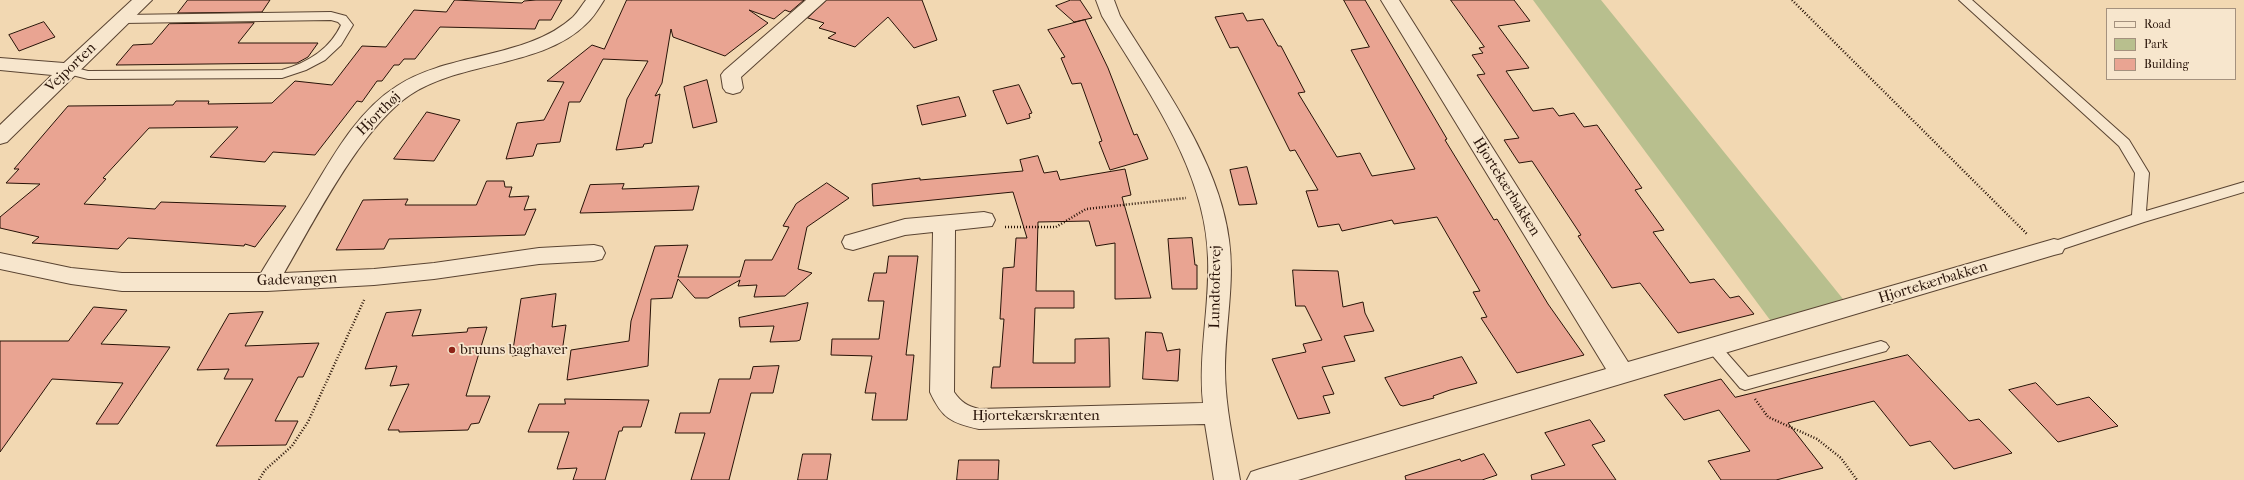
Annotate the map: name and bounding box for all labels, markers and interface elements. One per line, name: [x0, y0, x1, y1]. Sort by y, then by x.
legend: [2106, 8, 2236, 80]
text: Road: [2144, 17, 2171, 31]
text: Park: [2144, 37, 2168, 51]
street label: Vejporten: [42, 39, 100, 97]
text: Building: [2144, 57, 2189, 71]
street label: Hjorthøj: [353, 88, 405, 140]
street label: Hjortekærbakken: [1468, 134, 1544, 240]
street label: Lundtoftevej: [1206, 245, 1226, 329]
street label: Hjortekærbakken: [1876, 258, 1990, 308]
street label: Gadevangen: [257, 270, 337, 290]
place label: bruuns baghaver: [460, 341, 567, 359]
marker: bruuns baghaver: [447, 345, 457, 355]
street label: Hjortekærskrænten: [972, 407, 1100, 425]

